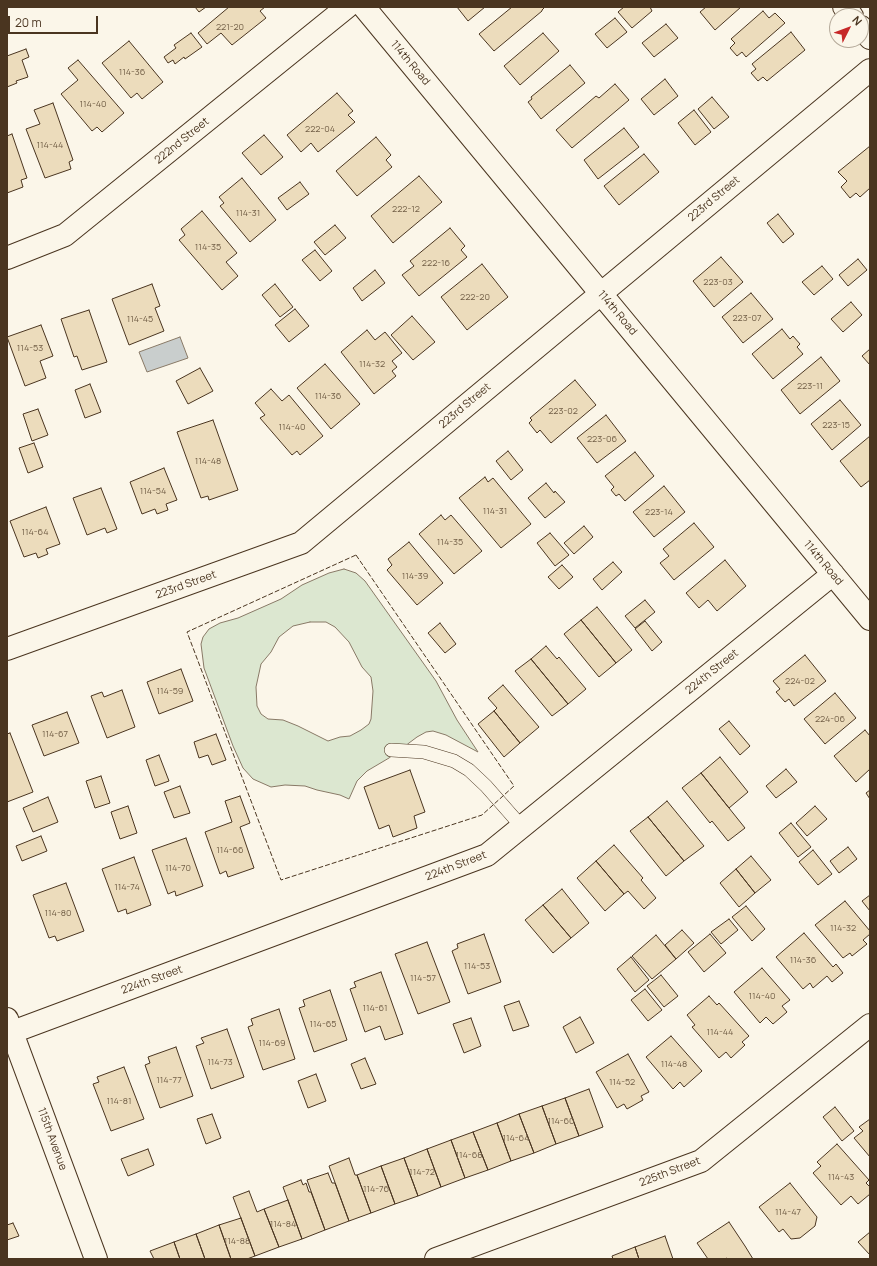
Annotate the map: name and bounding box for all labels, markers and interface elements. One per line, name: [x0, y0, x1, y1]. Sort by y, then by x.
scale bar: [10, 8, 100, 34]
north arrow: [829, 8, 869, 48]
text: N: [849, 12, 866, 28]
text: 20 m: [15, 14, 42, 31]
house number: 221-20: [216, 22, 244, 32]
street label: 114th Road: [388, 38, 432, 88]
house number: 114-36: [119, 67, 145, 77]
house number: 114-40: [80, 99, 106, 109]
street label: 222nd Street: [152, 115, 212, 167]
house number: 222-04: [305, 124, 335, 134]
house number: 114-44: [37, 140, 63, 150]
street label: 223rd Street: [685, 174, 743, 224]
house number: 222-12: [392, 204, 420, 214]
house number: 114-31: [236, 208, 260, 218]
house number: 114-35: [195, 242, 221, 252]
house number: 222-16: [422, 258, 450, 268]
house number: 223-03: [703, 277, 733, 287]
street label: 114th Road: [595, 288, 639, 338]
house number: 222-20: [460, 292, 490, 302]
house number: 223-07: [732, 313, 762, 323]
house number: 114-45: [127, 314, 153, 324]
house number: 114-53: [17, 343, 43, 353]
house number: 114-32: [359, 359, 385, 369]
street label: 223rd Street: [436, 381, 494, 431]
house number: 223-11: [797, 381, 823, 391]
house number: 114-36: [315, 391, 341, 401]
house number: 223-02: [548, 406, 578, 416]
house number: 223-15: [822, 420, 850, 430]
house number: 114-40: [279, 422, 305, 432]
house number: 223-06: [587, 434, 617, 444]
house number: 114-48: [195, 456, 221, 466]
house number: 114-54: [140, 486, 166, 496]
house number: 114-31: [483, 506, 507, 516]
house number: 223-14: [645, 507, 673, 517]
house number: 114-64: [22, 527, 48, 537]
house number: 114-35: [437, 537, 463, 547]
street label: 114th Road: [801, 538, 845, 588]
street label: 223rd Street: [154, 568, 218, 602]
house number: 114-39: [402, 571, 428, 581]
street label: 224th Street: [683, 647, 741, 697]
house number: 224-02: [785, 676, 815, 686]
house number: 114-59: [157, 686, 183, 696]
house number: 224-06: [815, 714, 845, 724]
house number: 114-67: [42, 729, 68, 739]
house number: 114-66: [216, 845, 244, 855]
street label: 224th Street: [424, 848, 488, 884]
house number: 114-70: [165, 863, 191, 873]
house number: 114-74: [114, 882, 140, 892]
house number: 114-80: [45, 908, 71, 918]
house number: 114-32: [830, 923, 856, 933]
house number: 114-36: [790, 955, 816, 965]
house number: 114-53: [464, 961, 490, 971]
street label: 224th Street: [120, 963, 184, 997]
house number: 114-57: [410, 973, 436, 983]
house number: 114-40: [749, 991, 775, 1001]
house number: 114-61: [362, 1003, 388, 1013]
house number: 114-65: [310, 1019, 336, 1029]
house number: 114-44: [707, 1027, 733, 1037]
house number: 114-69: [258, 1038, 286, 1048]
house number: 114-73: [207, 1057, 233, 1067]
house number: 114-48: [661, 1059, 687, 1069]
house number: 114-77: [156, 1075, 182, 1085]
house number: 114-52: [609, 1077, 635, 1087]
house number: 114-81: [107, 1096, 131, 1106]
street label: 115th Avenue: [35, 1106, 69, 1172]
house number: 114-60: [547, 1116, 575, 1126]
house number: 114-64: [503, 1133, 529, 1143]
house number: 114-68: [456, 1150, 482, 1160]
street label: 225th Street: [638, 1154, 702, 1190]
house number: 114-72: [409, 1167, 435, 1177]
house number: 114-43: [828, 1172, 854, 1182]
house number: 114-76: [363, 1184, 389, 1194]
house number: 114-47: [775, 1207, 801, 1217]
house number: 114-84: [270, 1219, 296, 1229]
house number: 114-88: [224, 1236, 250, 1246]

